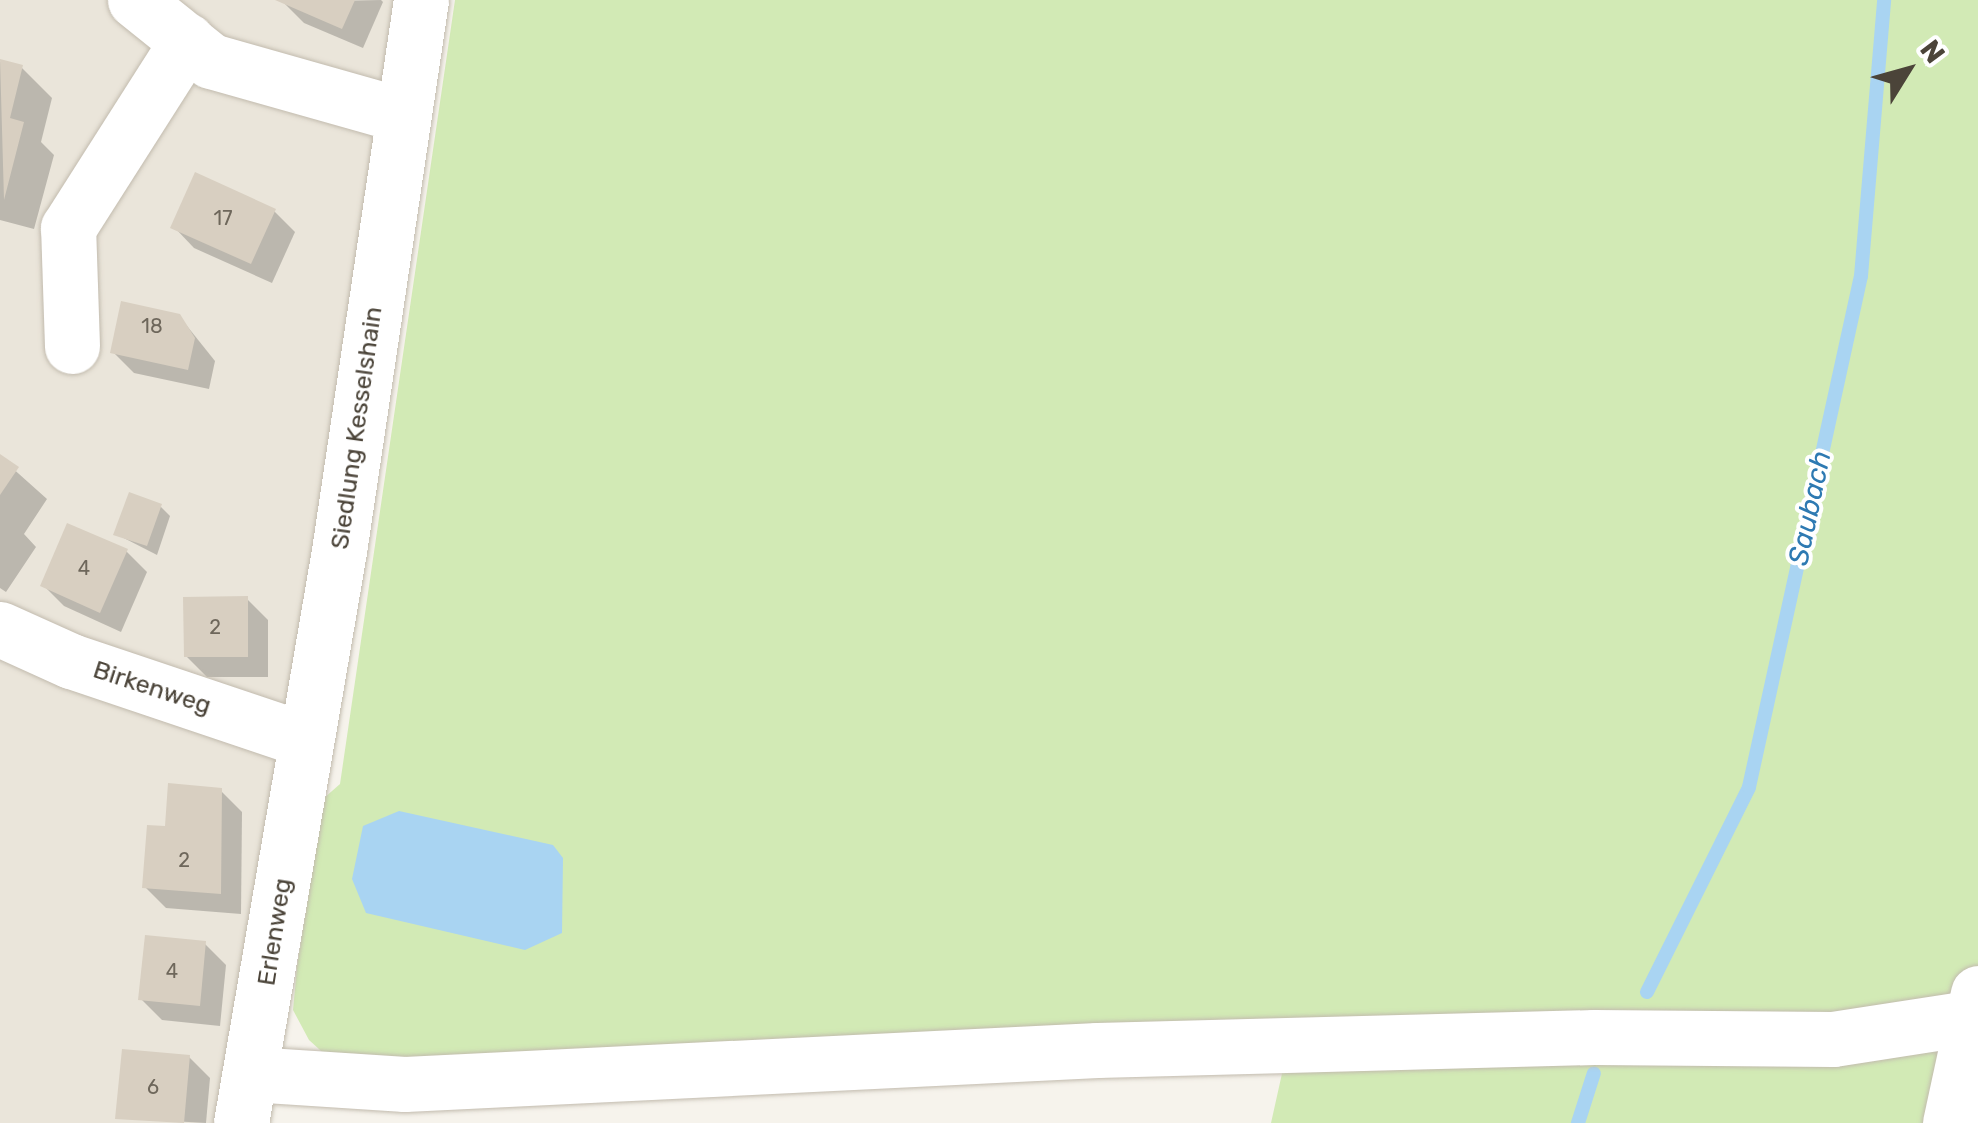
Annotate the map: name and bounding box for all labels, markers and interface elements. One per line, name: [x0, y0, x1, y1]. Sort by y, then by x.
north arrow: [1858, 20, 1958, 120]
text: N: [1913, 34, 1952, 70]
house number: 17: [214, 206, 232, 230]
street label: Siedlung Kesselshain: [325, 305, 389, 551]
house number: 18: [141, 314, 163, 338]
water label: Saubach: [1781, 448, 1839, 568]
house number: 4: [78, 556, 90, 580]
house number: 2: [209, 615, 221, 639]
street label: Birkenweg: [89, 655, 215, 721]
house number: 2: [178, 848, 190, 872]
street label: Erlenweg: [252, 876, 298, 988]
house number: 4: [166, 959, 178, 983]
house number: 6: [147, 1075, 159, 1099]

